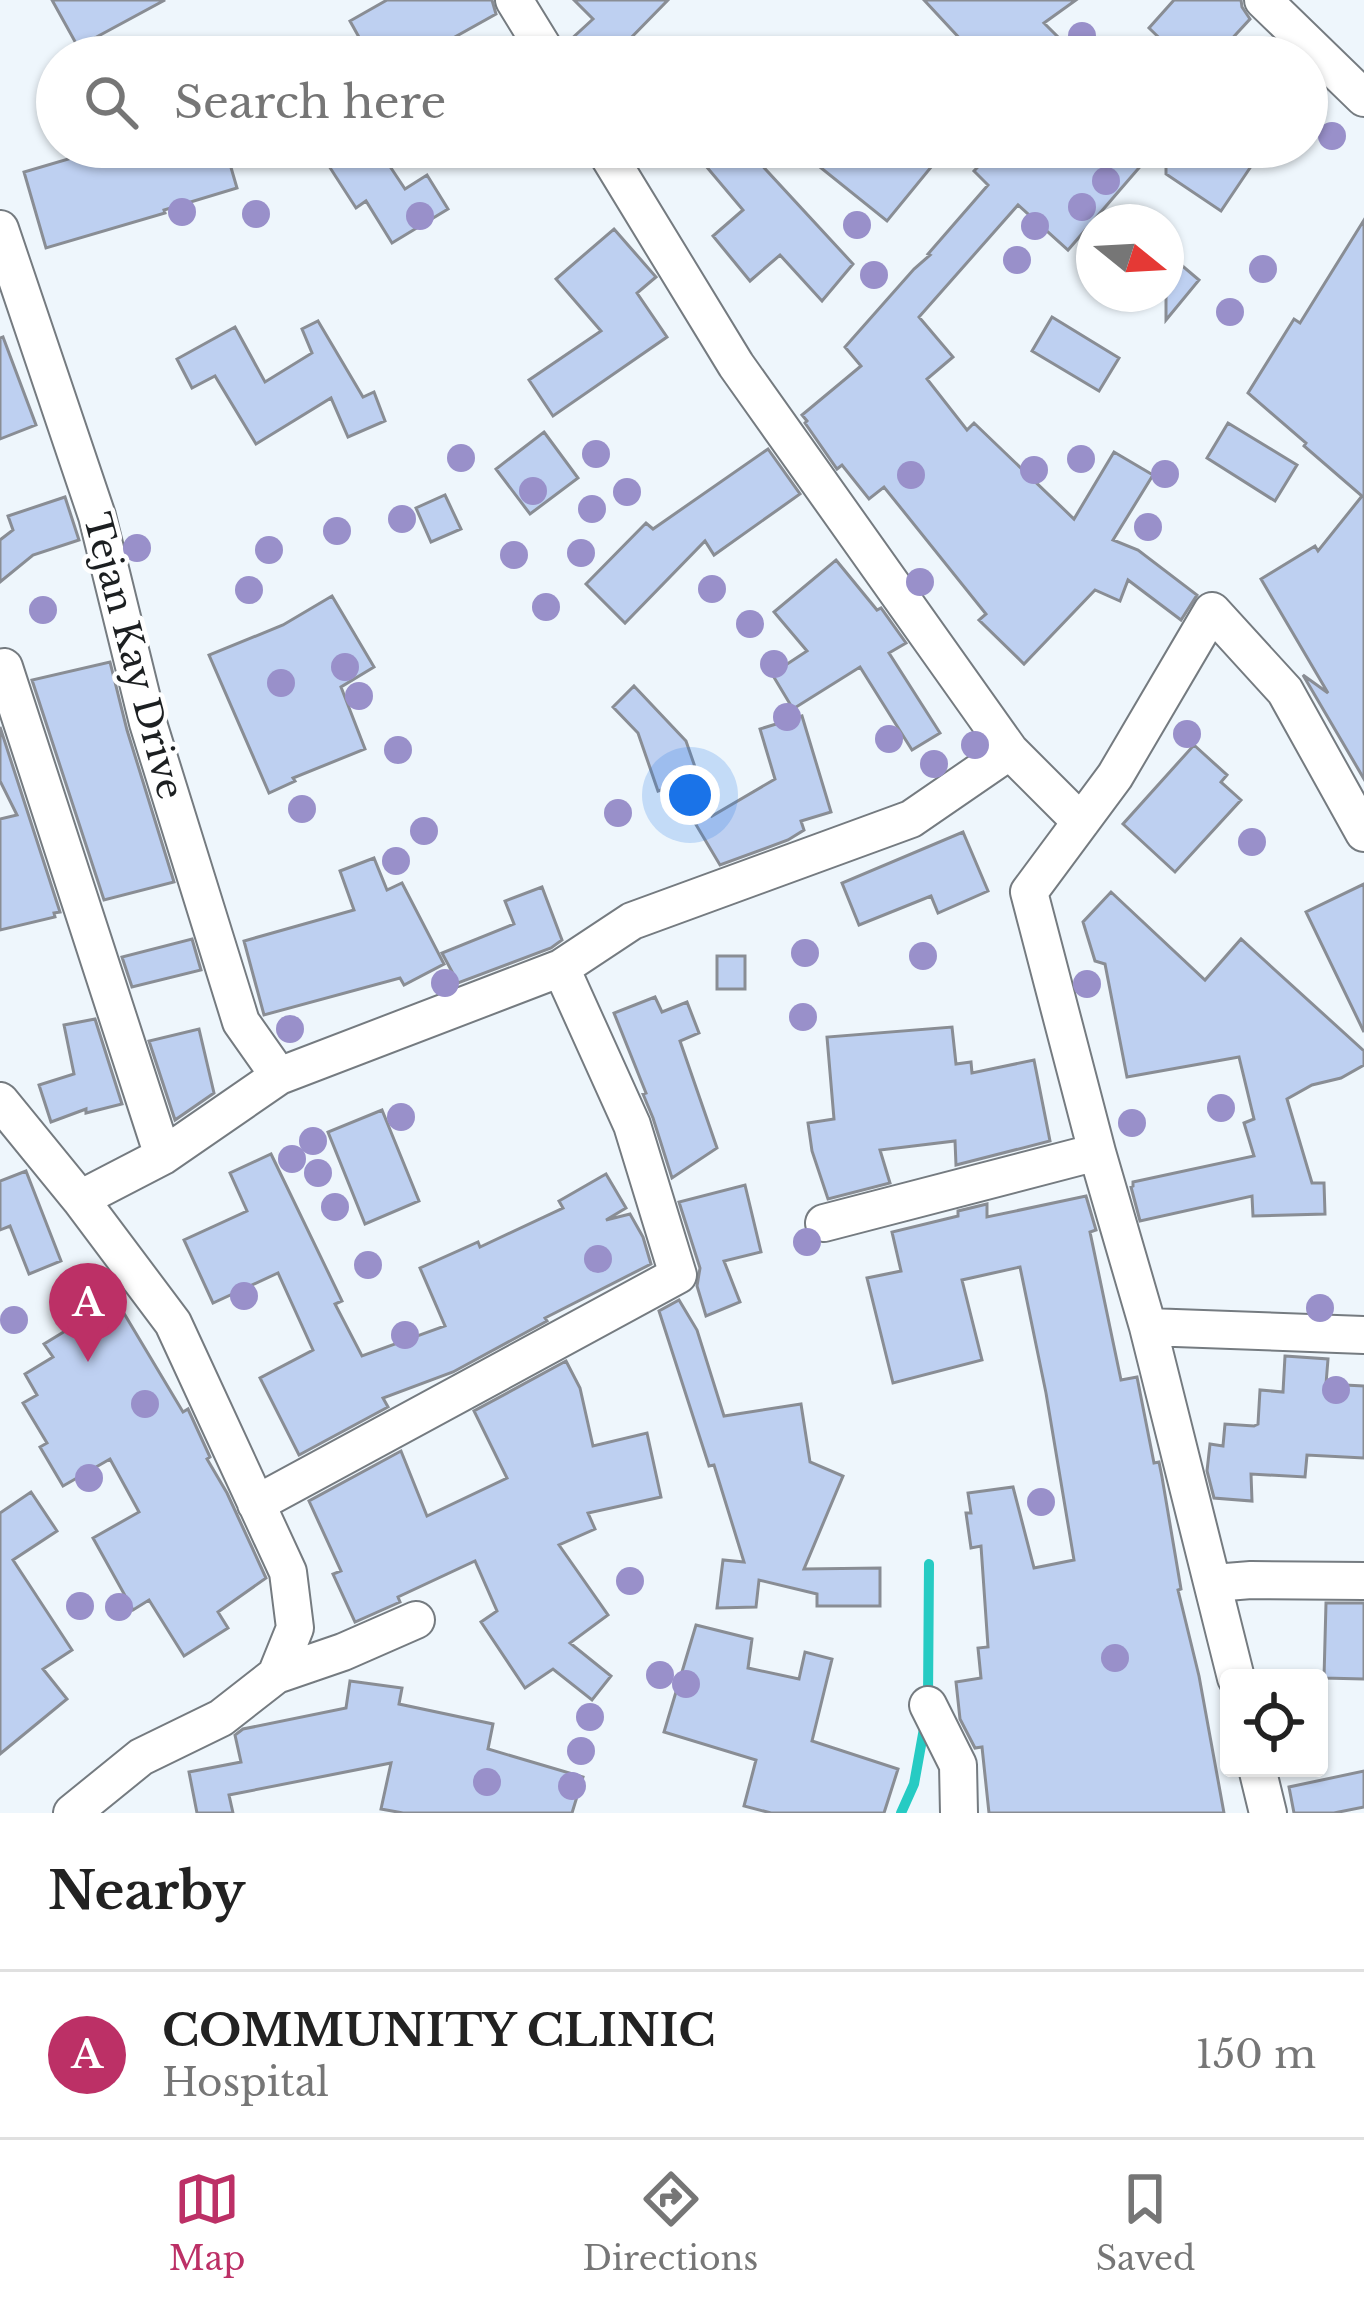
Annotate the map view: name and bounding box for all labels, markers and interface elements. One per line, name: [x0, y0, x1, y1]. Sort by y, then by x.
search box: [36, 36, 1328, 168]
icon: search: [78, 69, 144, 135]
text: Search here: [174, 74, 446, 130]
north arrow: [1076, 204, 1184, 312]
street label: Tejan Kay Drive: [74, 508, 193, 804]
your location: [660, 765, 720, 825]
pin: A: [49, 1263, 127, 1362]
map controls: [1220, 1669, 1328, 1777]
button: locate: [1220, 1669, 1328, 1777]
text: Nearby: [48, 1860, 245, 1923]
text: COMMUNITY CLINIC: [162, 2002, 715, 2058]
text: A: [71, 2030, 103, 2079]
text: 150 m: [1196, 2030, 1316, 2079]
text: Hospital: [162, 2058, 329, 2107]
tab: Map: [169, 2166, 245, 2279]
tab: Directions: [583, 2166, 758, 2279]
tab: Saved: [1096, 2166, 1195, 2279]

